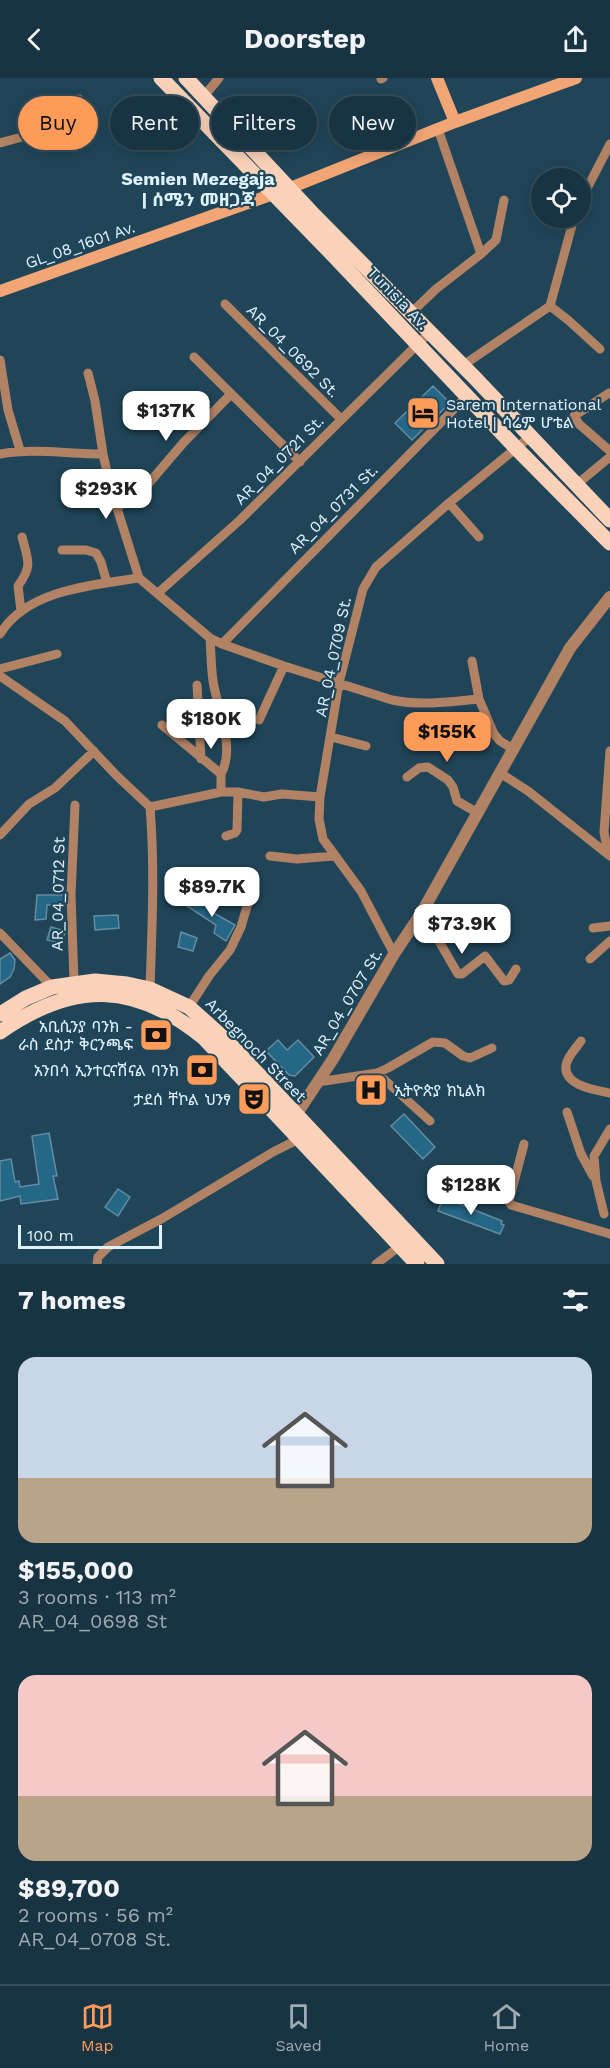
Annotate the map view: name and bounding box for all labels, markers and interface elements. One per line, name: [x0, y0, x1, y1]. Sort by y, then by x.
icon: back: [18, 23, 51, 56]
text: Doorstep: [244, 23, 366, 55]
icon: share: [559, 23, 592, 56]
chip: Buy: [18, 96, 98, 150]
chip: Rent: [110, 96, 199, 150]
chip: Filters: [211, 96, 317, 150]
chip: New: [329, 96, 416, 150]
district label: Semien Mezegaja | ሰሜን መዘጋጃ: [121, 168, 275, 210]
map controls: [531, 168, 591, 228]
button: locate: [531, 168, 591, 228]
street label: GL_08_1601 Av.: [23, 217, 137, 273]
street label: Tunisia Av.: [363, 263, 433, 333]
street label: AR_04_0692 St.: [243, 301, 343, 401]
pin: $137K: [124, 391, 208, 442]
hotel icon: Sarem International Hotel | ሳሬም ሆቴል: [405, 395, 441, 431]
place label: Sarem International Hotel | ሳሬም ሆቴል: [446, 395, 601, 432]
text: $137K: [137, 398, 195, 422]
street label: AR_04_0721 St.: [230, 411, 328, 509]
street label: AR_04_0731 St.: [284, 460, 382, 558]
pin: $293K: [64, 469, 148, 520]
text: $293K: [75, 476, 137, 500]
street label: AR_04_0709 St.: [311, 595, 355, 719]
pin: $180K: [169, 699, 253, 750]
text: $180K: [181, 706, 241, 730]
pin: $155K: [405, 712, 489, 763]
text: $155K: [418, 719, 476, 743]
street label: AR_04_0712 St: [48, 836, 68, 951]
pin: $89.7K: [163, 867, 261, 918]
text: $89.7K: [178, 874, 246, 898]
pin: $73.9K: [413, 904, 511, 955]
text: $73.9K: [428, 911, 496, 935]
street label: AR_04_0707 St.: [308, 945, 386, 1059]
street label: Arbegnoch Street: [202, 994, 311, 1106]
place label: አቢሲንያ ባንክ - ራስ ደስታ ቅርንጫፍ: [18, 1017, 133, 1054]
bank icon: አቢሲንያ ባንክ - ራስ ደስታ ቅርንጫፍ: [138, 1017, 174, 1053]
bank icon: አንበሳ ኢንተርናሽናል ባንክ: [184, 1052, 220, 1088]
place label: አንበሳ ኢንተርናሽናል ባንክ: [34, 1061, 179, 1080]
hospital icon: ኢትዮጵያ ክኒልክ: [353, 1072, 389, 1108]
theatre icon: ታደሰ ቸኮል ህንፃ: [236, 1081, 272, 1117]
place label: ኢትዮጵያ ክኒልክ: [394, 1081, 486, 1100]
place label: ታደሰ ቸኮል ህንፃ: [133, 1090, 231, 1109]
pin: $128K: [429, 1165, 513, 1216]
text: $128K: [441, 1172, 501, 1196]
scale bar: [18, 1222, 162, 1250]
text: 100 m: [27, 1226, 74, 1245]
icon: filters: [559, 1284, 592, 1317]
text: 7 homes: [18, 1285, 126, 1315]
icon: home: [251, 1396, 359, 1504]
text: $155,000: [18, 1555, 134, 1585]
text: 3 rooms · 113 m²: [18, 1585, 176, 1609]
text: AR_04_0698 St: [18, 1609, 167, 1633]
icon: home: [251, 1714, 359, 1822]
text: $89,700: [18, 1873, 120, 1903]
text: 2 rooms · 56 m²: [18, 1903, 173, 1927]
text: AR_04_0708 St.: [18, 1927, 171, 1951]
tab: Map: [81, 2000, 114, 2055]
tab: Saved: [275, 2000, 322, 2055]
tab: Home: [483, 2000, 529, 2055]

